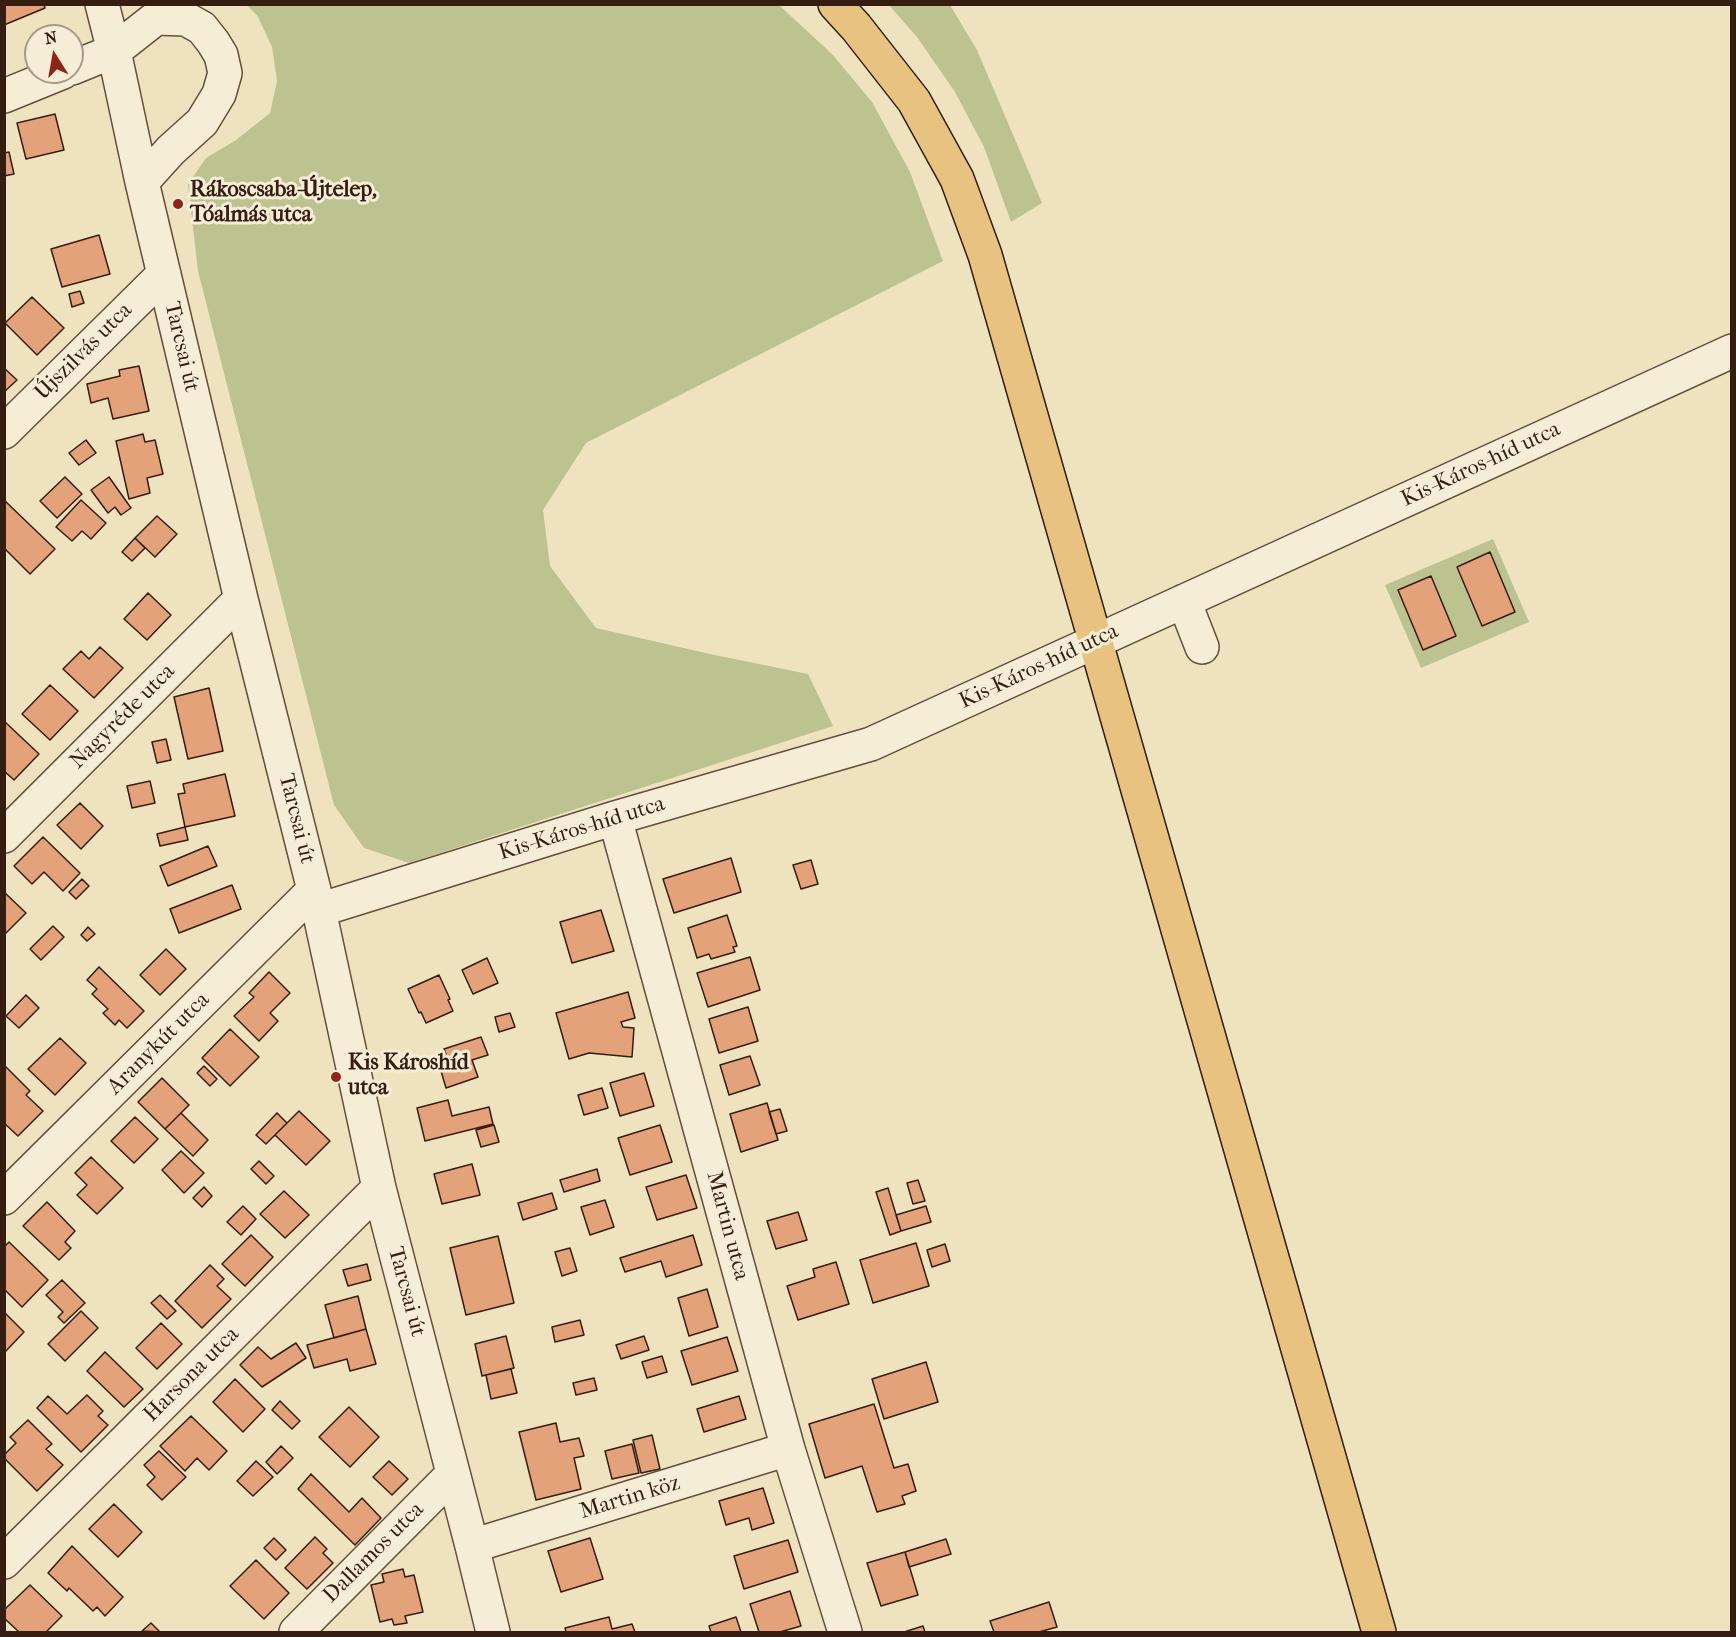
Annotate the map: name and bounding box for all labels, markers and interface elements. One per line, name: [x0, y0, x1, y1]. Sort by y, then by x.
north arrow: [24, 24, 84, 84]
text: N: [43, 27, 59, 48]
place label: Rákoscsaba-Újtelep, Tóalmás utca: [190, 178, 377, 230]
marker: Rákoscsaba-Újtelep, Tóalmás utca: [171, 197, 185, 211]
street label: Újszilvás utca: [30, 298, 138, 406]
street label: Tarcsai út: [158, 299, 204, 395]
street label: Kis-Káros-híd utca: [1397, 417, 1565, 513]
street label: Kis-Káros-híd utca: [955, 619, 1123, 715]
street label: Nagyréde utca: [65, 659, 181, 775]
street label: Tarcsai út: [272, 771, 320, 867]
street label: Kis-Káros-híd utca: [496, 791, 668, 867]
street label: Aranykút utca: [102, 987, 216, 1101]
place label: Kis Károshíd utca: [348, 1051, 469, 1102]
marker: Kis Károshíd utca: [329, 1070, 343, 1084]
street label: Martin utca: [700, 1169, 754, 1283]
street label: Tarcsai út: [381, 1244, 431, 1340]
street label: Harsona utca: [139, 1322, 245, 1428]
street label: Martin köz: [577, 1470, 683, 1526]
street label: Dallamos utca: [318, 1497, 430, 1609]

